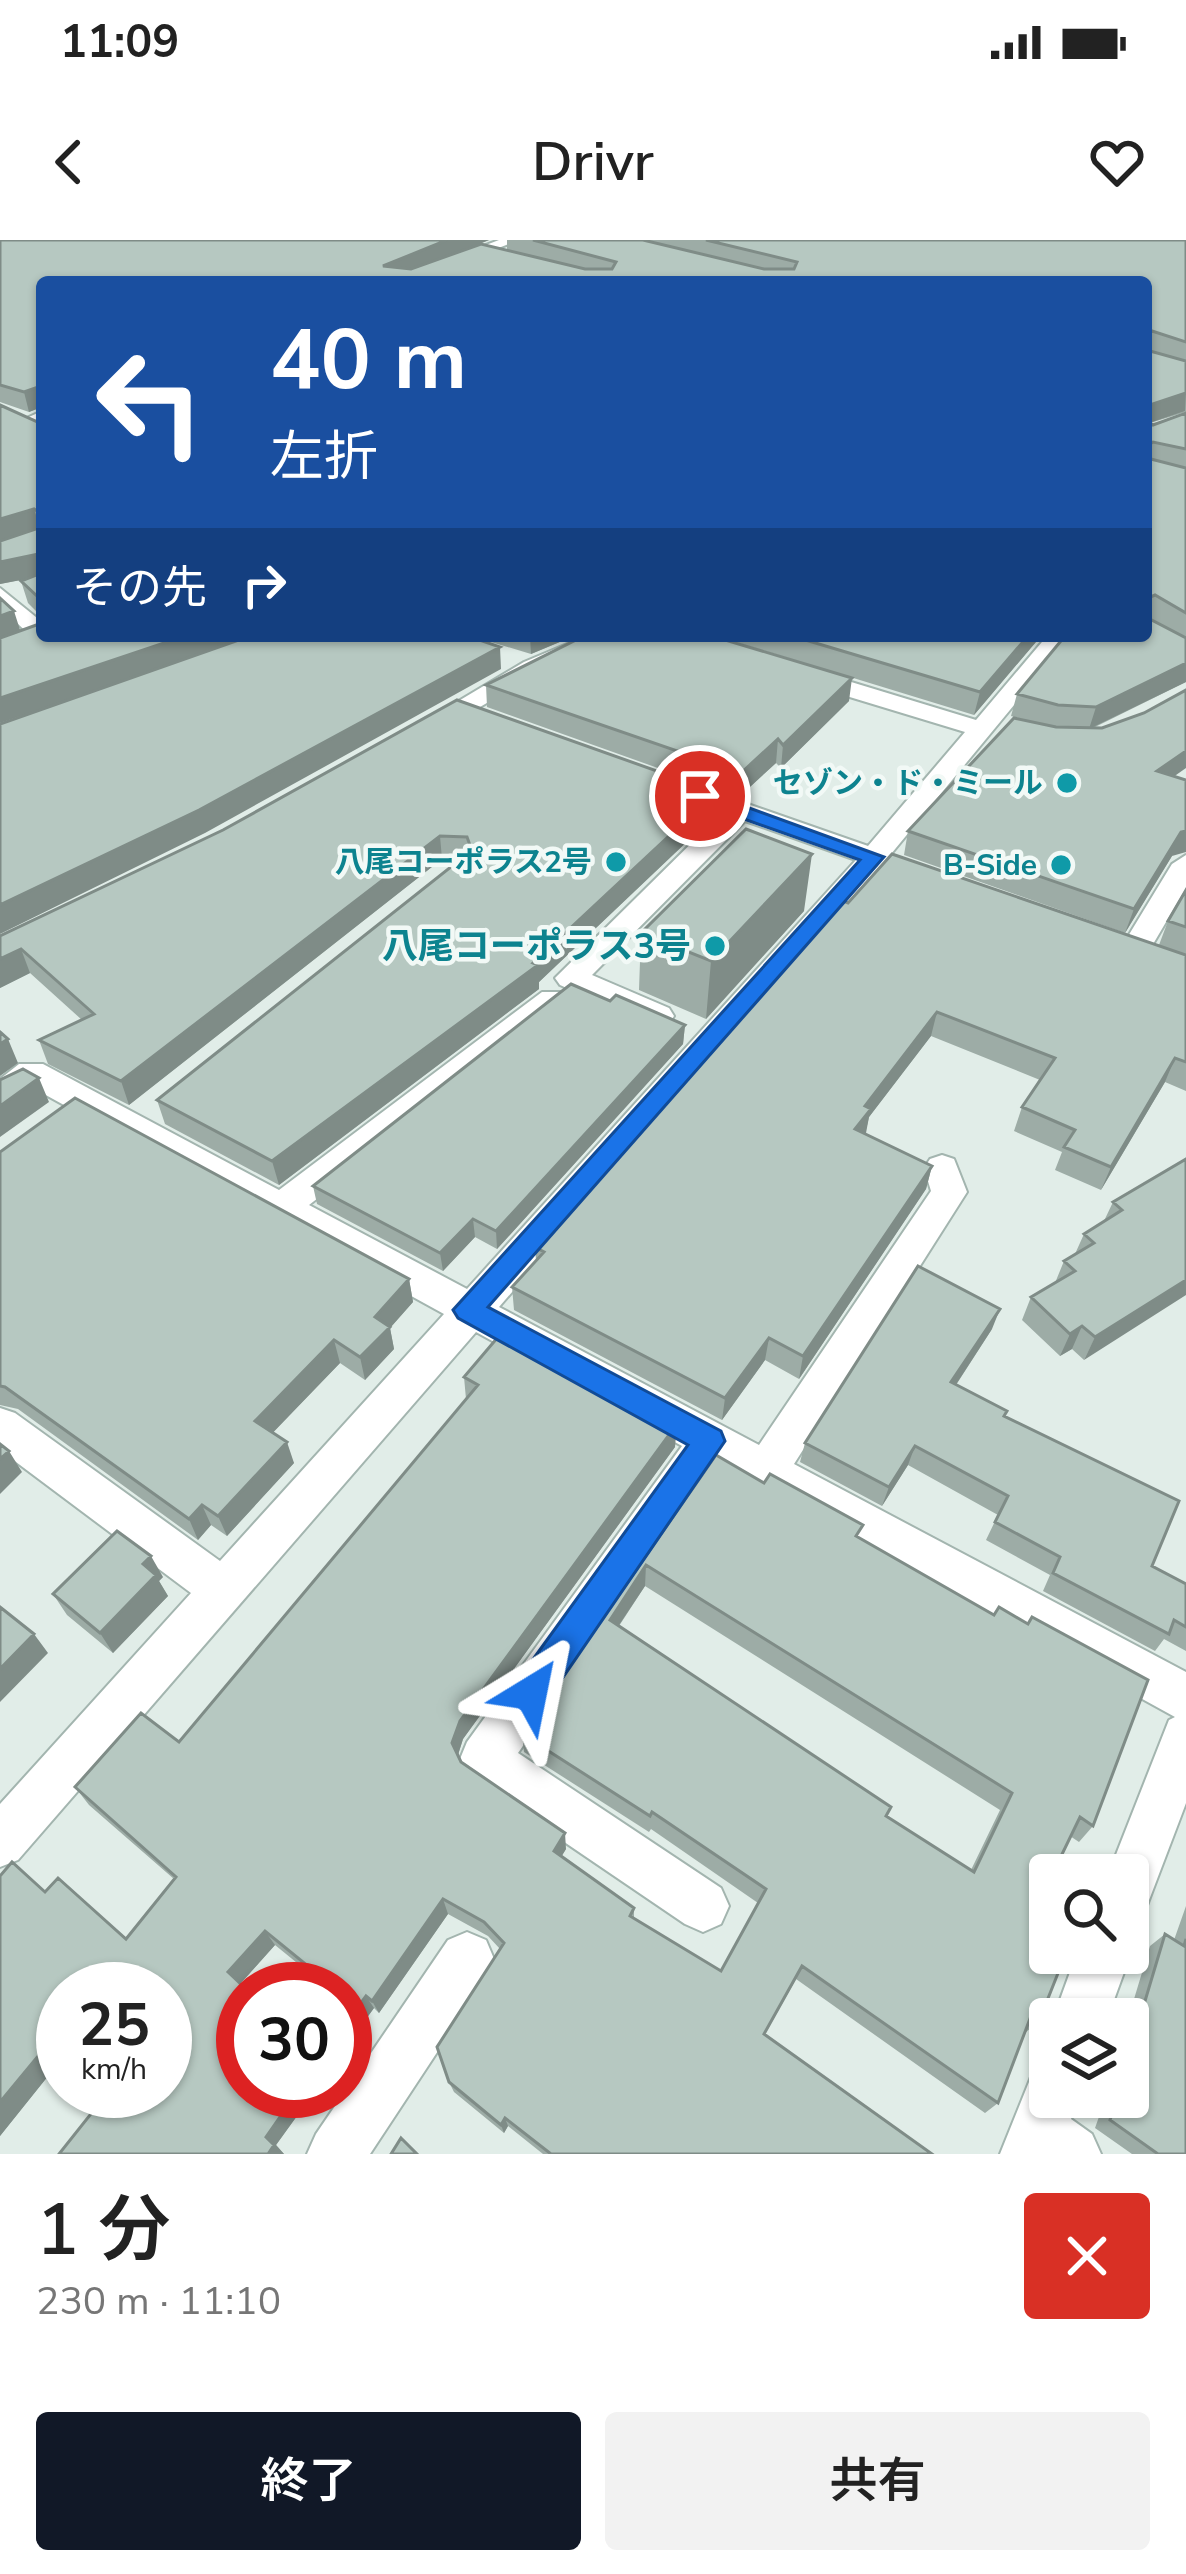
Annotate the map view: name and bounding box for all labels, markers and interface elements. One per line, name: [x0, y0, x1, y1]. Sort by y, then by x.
text: 11:09: [60, 12, 179, 73]
text: Drivr: [532, 125, 654, 199]
icon: back: [36, 129, 102, 195]
icon: heart: [1084, 129, 1150, 195]
text: 40 m: [270, 303, 467, 418]
icon: left: [72, 324, 228, 480]
text: 左折: [270, 420, 378, 494]
icon: right: [231, 552, 297, 618]
text: その先: [72, 558, 207, 619]
pin: [649, 745, 751, 847]
icon: arrive: [667, 763, 733, 829]
place label: セゾン・ド・ミール: [773, 763, 1043, 804]
marker: セゾン・ド・ミール: [1054, 770, 1080, 796]
place label: 八尾コーポラス2号: [335, 842, 592, 883]
place label: B-Side: [943, 845, 1037, 886]
marker: 八尾コーポラス2号: [603, 849, 629, 875]
marker: B-Side: [1048, 852, 1074, 878]
place label: 八尾コーポラス3号: [382, 922, 691, 971]
marker: 八尾コーポラス3号: [702, 933, 728, 959]
position arrow: [468, 1630, 594, 1756]
map controls: [1029, 1854, 1149, 2118]
button: search: [1029, 1854, 1149, 1974]
speed limit sign: 30: [216, 1962, 372, 2118]
text: 25: [78, 1984, 150, 2066]
button: layers: [1029, 1998, 1149, 2118]
text: km/h: [81, 2049, 147, 2090]
text: 1 分: [36, 2181, 170, 2279]
button: close: [1024, 2193, 1150, 2319]
text: 230 m · 11:10: [36, 2275, 281, 2328]
button: 終了: [36, 2412, 581, 2550]
button: 共有: [605, 2412, 1150, 2550]

